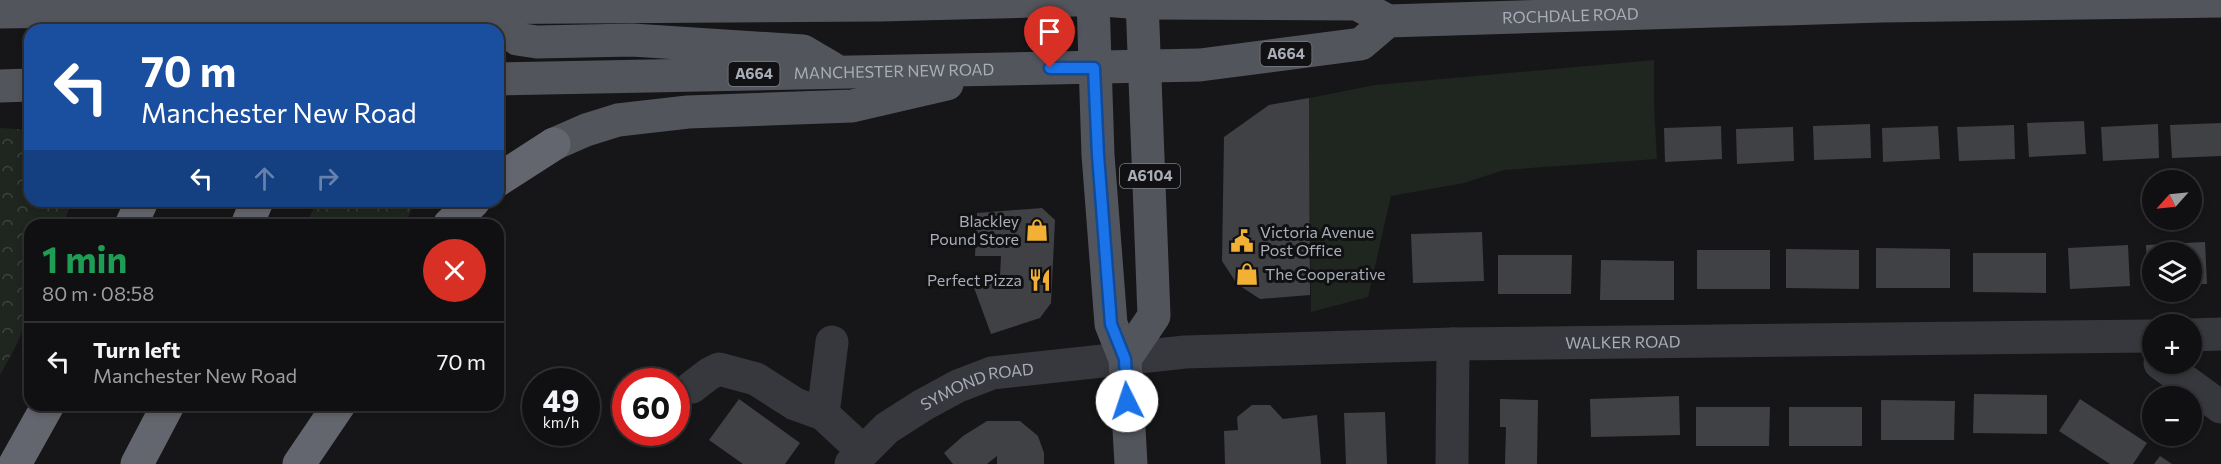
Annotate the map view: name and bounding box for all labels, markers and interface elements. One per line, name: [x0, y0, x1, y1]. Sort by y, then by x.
street label: ROCHDALE ROAD: [1502, 3, 1639, 27]
pin: [1024, 6, 1075, 68]
icon: arrive: [1033, 15, 1066, 48]
road number: A664: [1260, 42, 1312, 66]
text: 70 m: [141, 44, 236, 96]
icon: left: [42, 48, 120, 126]
street label: MANCHESTER NEW ROAD: [793, 59, 994, 82]
road number: A664: [728, 62, 780, 86]
text: Manchester New Road: [141, 96, 417, 129]
icon: left: [185, 162, 218, 195]
icon: ahead: [248, 162, 281, 195]
icon: right: [311, 162, 344, 195]
road number: A6104: [1120, 164, 1180, 188]
north arrow: [2142, 170, 2202, 230]
map controls: [2142, 170, 2202, 446]
place label: Blackley Pound Store: [929, 211, 1019, 248]
shop icon: Blackley Pound Store: [1024, 217, 1050, 243]
place label: Victoria Avenue Post Office: [1260, 222, 1374, 259]
public building icon: Victoria Avenue Post Office: [1229, 228, 1255, 254]
text: 1 min: [42, 236, 127, 280]
button: close: [423, 239, 486, 302]
button: layers: [2142, 242, 2202, 302]
shop icon: The Cooperative: [1234, 261, 1260, 287]
place label: The Cooperative: [1265, 264, 1386, 283]
restaurant icon: Perfect Pizza: [1027, 267, 1053, 293]
place label: Perfect Pizza: [927, 270, 1022, 289]
text: 80 m · 08:58: [42, 281, 154, 305]
button: +: [2142, 314, 2202, 374]
street label: WALKER ROAD: [1565, 331, 1681, 352]
text: Turn left: [93, 336, 180, 363]
icon: left: [42, 345, 75, 378]
text: 70 m: [437, 348, 486, 375]
street label: SYMOND ROAD: [917, 359, 1035, 414]
text: Manchester New Road: [93, 363, 297, 387]
speed limit sign: 60: [612, 368, 690, 446]
position arrow: [1095, 369, 1159, 433]
text: 49: [543, 381, 579, 418]
button: −: [2142, 386, 2202, 446]
text: km/h: [543, 413, 579, 431]

